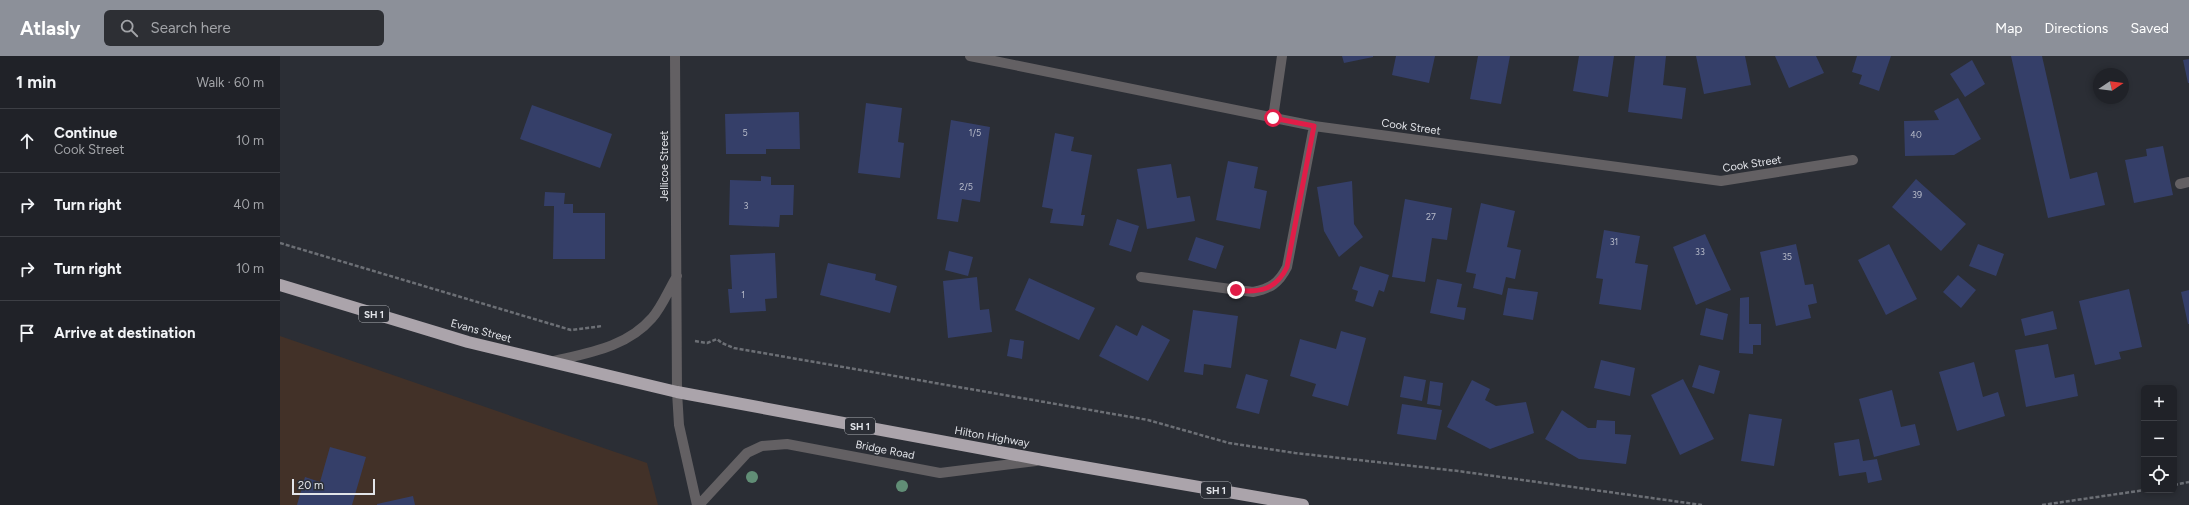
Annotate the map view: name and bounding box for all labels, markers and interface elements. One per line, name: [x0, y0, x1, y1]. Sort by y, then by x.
search box: [104, 10, 384, 46]
text: Atlasly: [20, 17, 80, 40]
icon: search: [118, 17, 140, 39]
text: Search here: [150, 19, 231, 37]
text: Map: [1995, 20, 2023, 37]
text: Directions: [2045, 20, 2108, 37]
text: Saved: [2130, 20, 2169, 37]
north arrow: [2093, 68, 2129, 104]
text: 1 min: [16, 72, 56, 92]
text: Walk · 60 m: [197, 75, 264, 90]
route start: [1264, 109, 1282, 127]
street label: Cook Street: [1381, 116, 1441, 138]
text: Continue: [54, 124, 117, 142]
house number: 5: [742, 127, 748, 138]
house number: 1/5: [969, 127, 981, 138]
house number: 40: [1910, 129, 1922, 140]
icon: ahead: [16, 130, 38, 152]
street label: Jellicoe Street: [658, 131, 671, 201]
text: 10 m: [236, 133, 264, 148]
text: Cook Street: [54, 142, 124, 157]
street label: Cook Street: [1722, 153, 1782, 175]
house number: 2/5: [959, 181, 973, 192]
house number: 39: [1912, 189, 1922, 200]
icon: right: [16, 194, 38, 216]
text: Turn right: [54, 196, 122, 214]
text: 40 m: [233, 197, 264, 212]
house number: 3: [744, 200, 749, 211]
house number: 27: [1426, 211, 1436, 222]
house number: 31: [1610, 236, 1618, 247]
house number: 33: [1695, 246, 1705, 257]
house number: 35: [1782, 251, 1792, 262]
icon: right: [16, 258, 38, 280]
text: Turn right: [54, 260, 122, 278]
text: 10 m: [236, 261, 264, 276]
route end: [1227, 281, 1245, 299]
house number: 1: [741, 289, 745, 300]
road number: SH 1: [359, 306, 389, 322]
street label: Evans Street: [449, 317, 513, 345]
icon: arrive: [16, 322, 38, 344]
text: Arrive at destination: [54, 324, 195, 342]
map controls: [2141, 385, 2177, 493]
button: +: [2141, 385, 2177, 421]
road number: SH 1: [845, 418, 875, 434]
button: −: [2141, 421, 2177, 457]
street label: Hilton Highway: [954, 424, 1031, 450]
street label: Bridge Road: [854, 438, 916, 462]
button: locate: [2141, 457, 2177, 493]
scale bar: [292, 477, 375, 496]
text: 20 m: [298, 479, 323, 492]
road number: SH 1: [1201, 482, 1231, 498]

